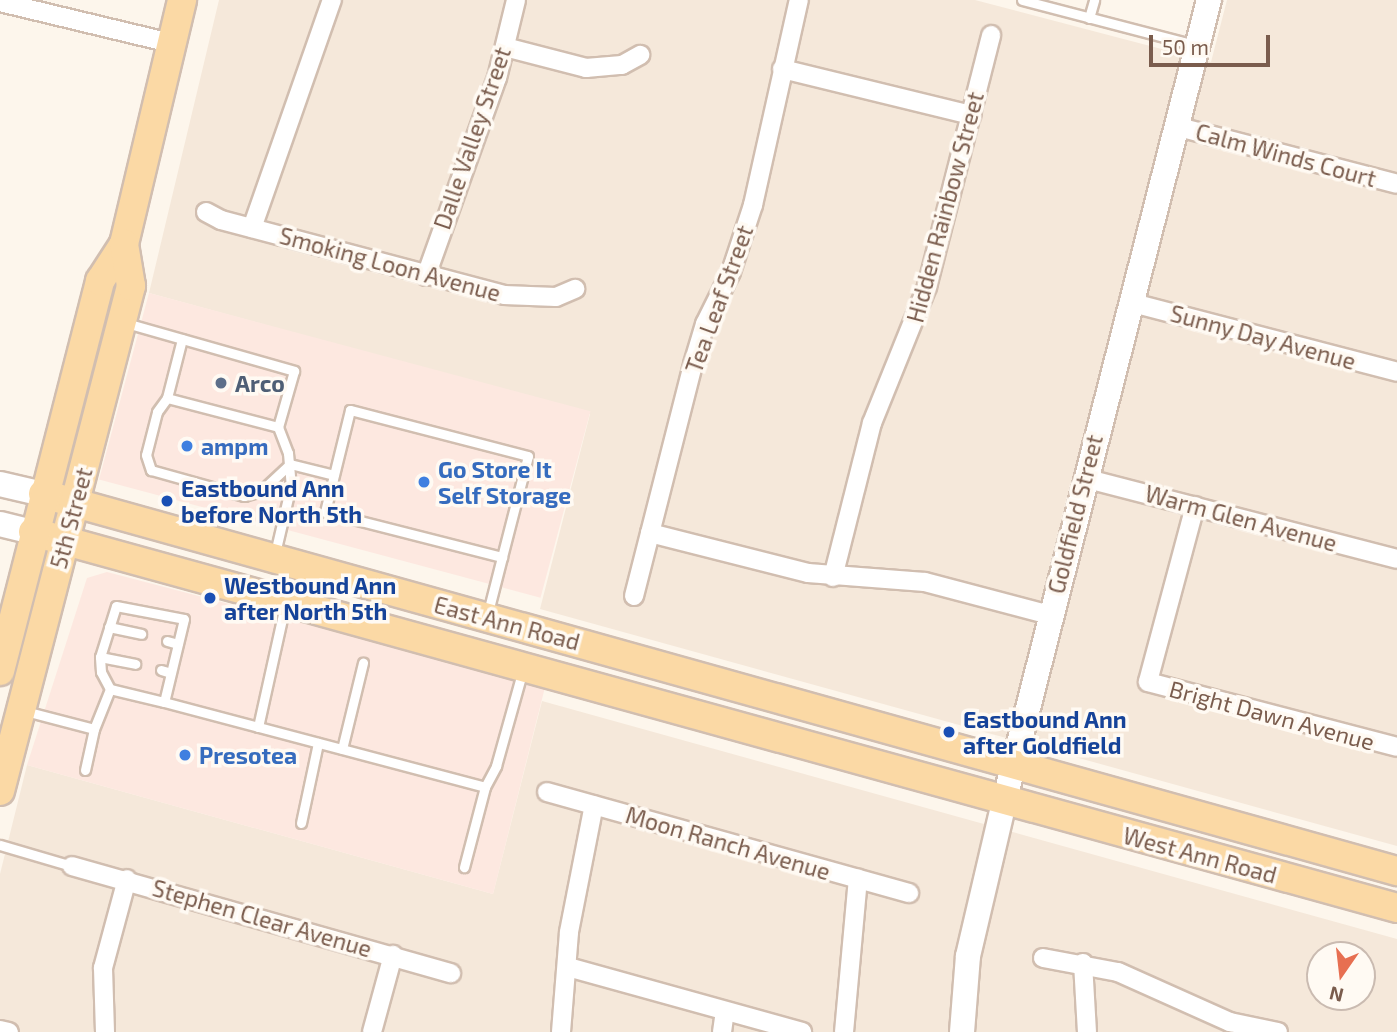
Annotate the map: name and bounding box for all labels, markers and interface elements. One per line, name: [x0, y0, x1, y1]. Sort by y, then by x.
scale bar: [1152, 21, 1273, 65]
text: 50 m: [1162, 34, 1209, 59]
street label: Dalle Valley Street: [428, 43, 516, 233]
street label: Hidden Rainbow Street: [901, 88, 989, 326]
street label: Calm Winds Court: [1193, 118, 1379, 192]
street label: Smoking Loon Avenue: [276, 221, 504, 307]
street label: Tea Leaf Street: [679, 221, 759, 377]
street label: Sunny Day Avenue: [1167, 299, 1359, 375]
place label: Arco: [235, 369, 285, 397]
marker: Arco: [213, 375, 229, 391]
place label: ampm: [201, 432, 268, 460]
street label: Goldfield Street: [1042, 432, 1108, 596]
marker: ampm: [179, 438, 195, 454]
place label: Go Store It Self Storage: [438, 455, 572, 509]
street label: 5th Street: [44, 464, 98, 572]
place label: Eastbound Ann before North 5th: [181, 474, 362, 528]
marker: Go Store It Self Storage: [416, 474, 432, 490]
street label: Warm Glen Avenue: [1142, 479, 1340, 557]
marker: Eastbound Ann before North 5th: [159, 493, 175, 509]
place label: Westbound Ann after North 5th: [224, 571, 397, 625]
marker: Westbound Ann after North 5th: [202, 590, 218, 606]
street label: East Ann Road: [431, 590, 583, 656]
street label: Bright Dawn Avenue: [1166, 674, 1378, 756]
place label: Eastbound Ann after Goldfield: [963, 705, 1127, 759]
marker: Eastbound Ann after Goldfield: [941, 724, 957, 740]
place label: Presotea: [199, 741, 297, 769]
marker: Presotea: [177, 747, 193, 763]
street label: Moon Ranch Avenue: [622, 801, 834, 885]
street label: West Ann Road: [1120, 821, 1280, 889]
street label: Stephen Clear Avenue: [149, 873, 375, 963]
north arrow: [1306, 941, 1376, 1011]
text: N: [1327, 982, 1346, 1008]

